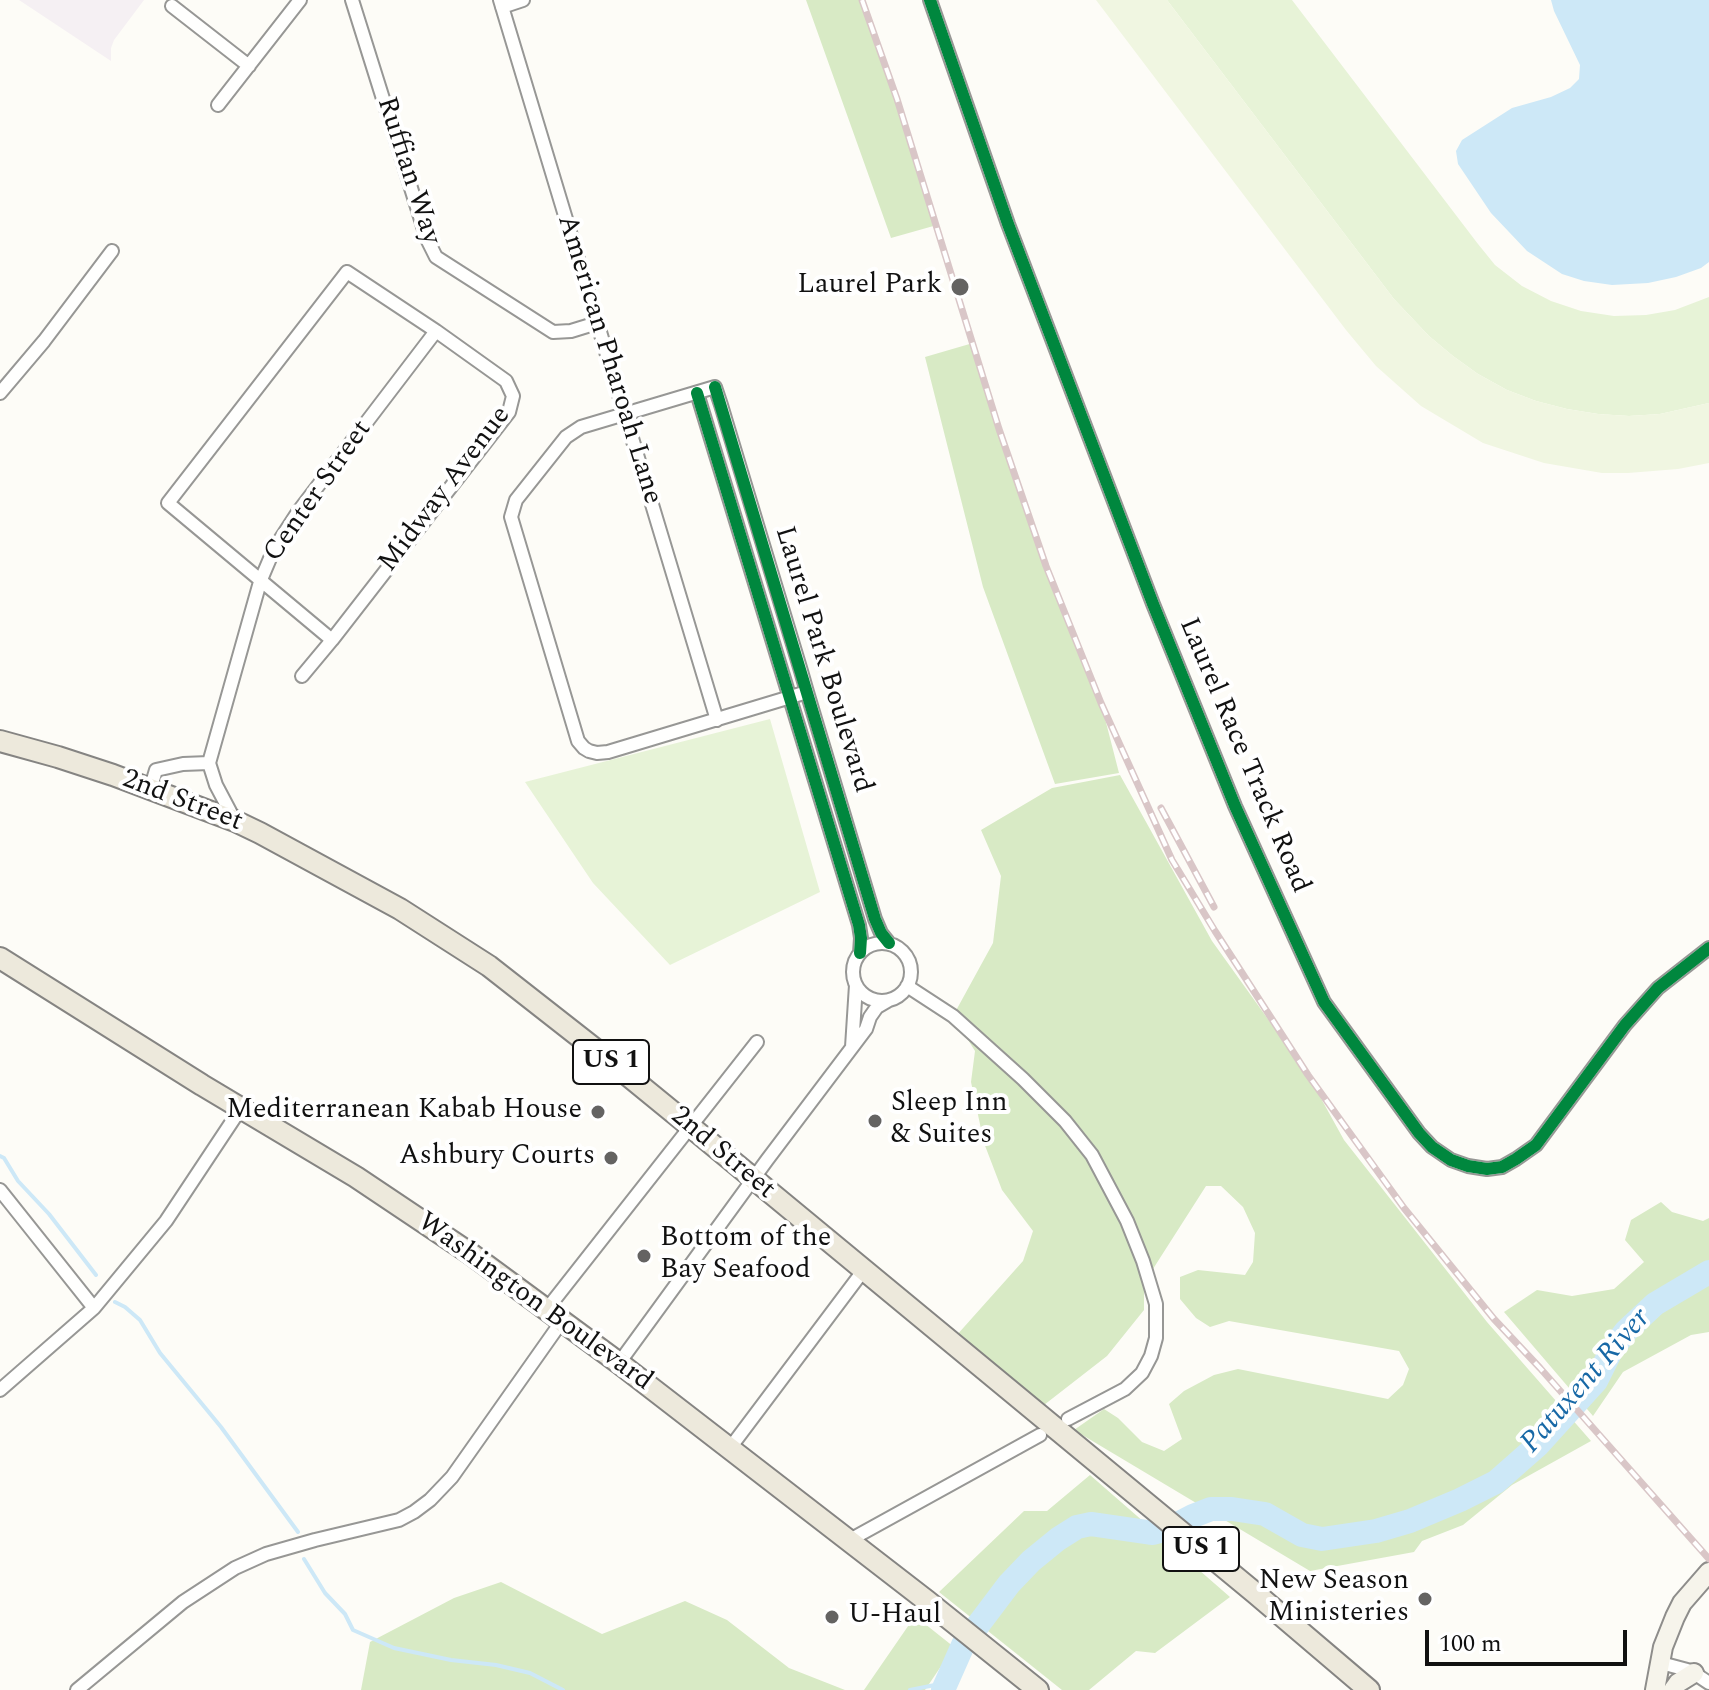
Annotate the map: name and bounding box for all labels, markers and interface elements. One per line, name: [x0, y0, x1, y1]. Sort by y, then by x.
street label: Ruffian Way: [367, 93, 447, 249]
street label: American Pharoah Lane: [548, 211, 668, 509]
place label: Laurel Park: [797, 270, 942, 304]
marker: Laurel Park: [949, 276, 971, 298]
street label: Midway Avenue: [373, 401, 519, 579]
street label: Center Street: [258, 415, 380, 569]
street label: Laurel Park Boulevard: [765, 523, 879, 797]
street label: Laurel Race Track Road: [1170, 613, 1316, 899]
street label: 2nd Street: [117, 764, 247, 840]
road number: US 1: [573, 1040, 649, 1084]
place label: Sleep Inn & Suites: [891, 1088, 1008, 1154]
place label: Mediterranean Kabab House: [226, 1095, 582, 1129]
street label: 2nd Street: [663, 1100, 781, 1208]
marker: Mediterranean Kabab House: [589, 1103, 607, 1121]
marker: Sleep Inn & Suites: [866, 1112, 884, 1130]
place label: Ashbury Courts: [399, 1141, 595, 1175]
marker: Ashbury Courts: [602, 1149, 620, 1167]
street label: Washington Boulevard: [410, 1206, 658, 1400]
place label: Bottom of the Bay Seafood: [660, 1223, 831, 1289]
marker: Bottom of the Bay Seafood: [635, 1247, 653, 1265]
water label: Patuxent River: [1514, 1302, 1660, 1462]
road number: US 1: [1163, 1527, 1239, 1571]
place label: New Season Ministeries: [1259, 1566, 1409, 1632]
marker: New Season Ministeries: [1416, 1590, 1434, 1608]
place label: U-Haul: [848, 1600, 941, 1634]
marker: U-Haul: [823, 1608, 841, 1626]
scale bar: [1429, 1614, 1631, 1664]
text: 100 m: [1439, 1626, 1502, 1662]

